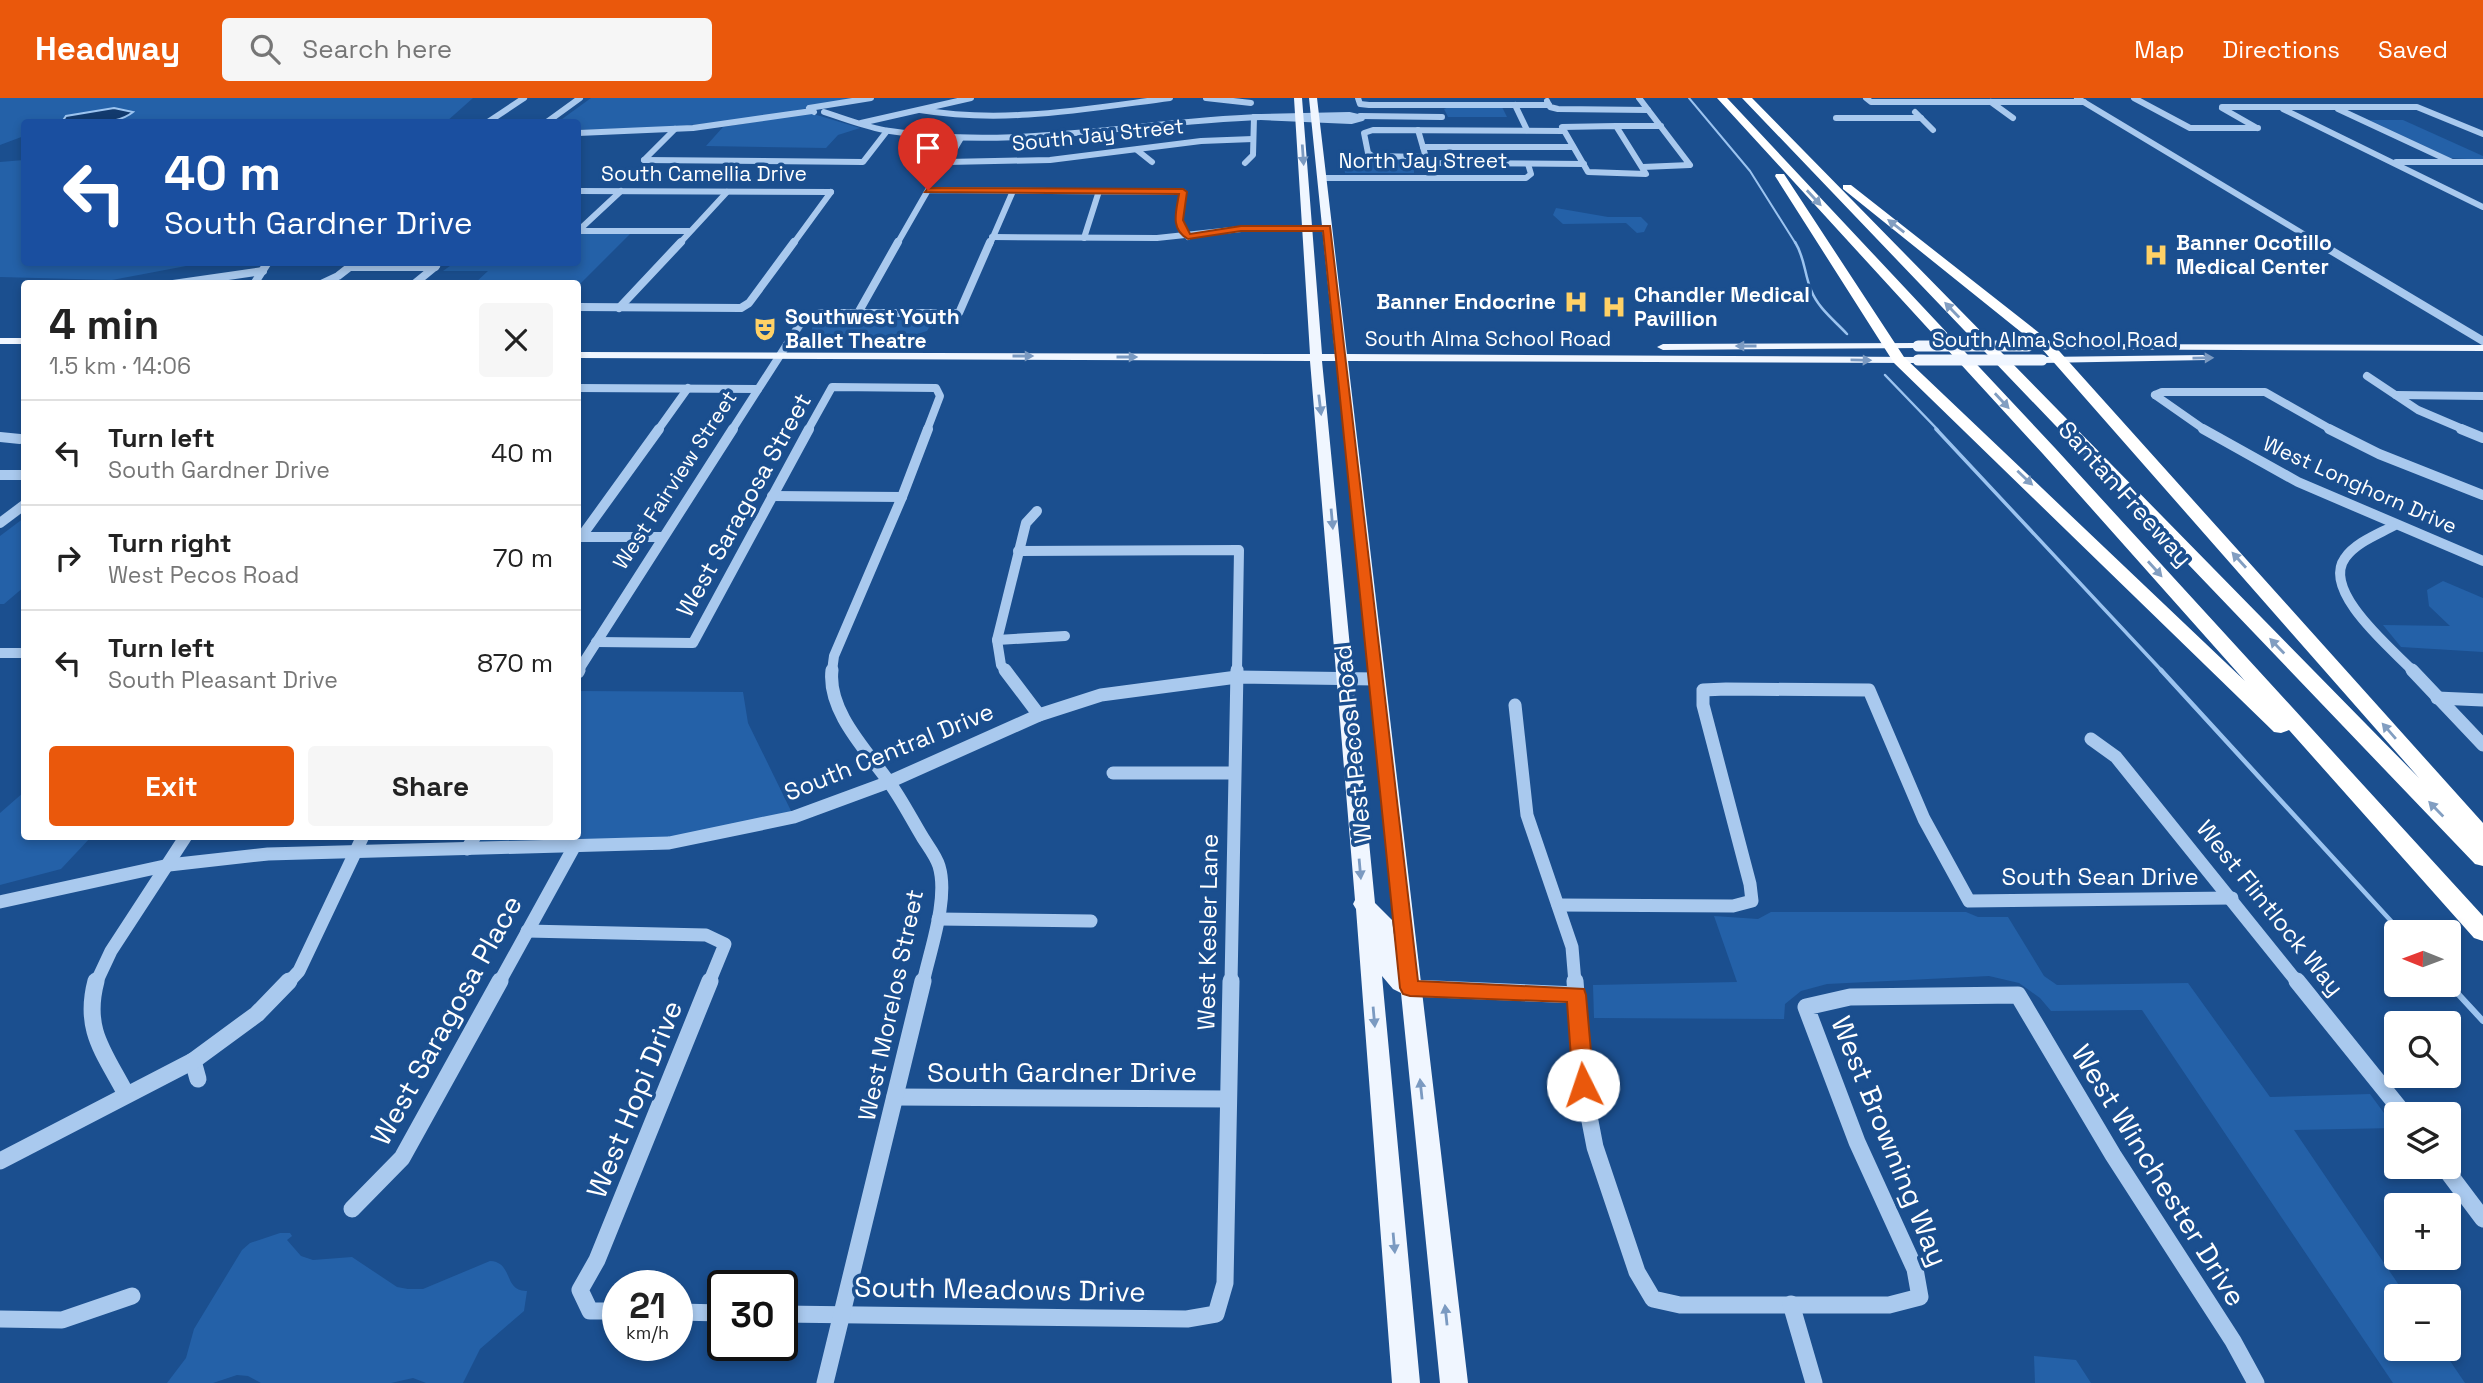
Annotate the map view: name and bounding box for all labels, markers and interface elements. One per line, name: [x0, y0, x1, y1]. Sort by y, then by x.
search box: [222, 18, 712, 81]
text: Headway: [35, 28, 180, 70]
icon: search: [246, 30, 284, 68]
text: Search here: [302, 32, 452, 66]
text: Map: [2134, 34, 2184, 65]
text: Directions: [2222, 34, 2340, 65]
text: Saved: [2378, 34, 2448, 65]
street label: South Jay Street: [1011, 112, 1185, 157]
pin: [898, 118, 958, 190]
icon: arrive: [909, 129, 947, 167]
text: 40 m: [164, 142, 281, 204]
one-way arrow: [1298, 144, 1309, 166]
icon: left: [49, 147, 140, 238]
street label: North Jay Street: [1339, 147, 1507, 174]
street label: South Camellia Drive: [601, 160, 807, 187]
one-way arrow: [1806, 189, 1822, 207]
text: South Gardner Drive: [164, 203, 473, 243]
one-way arrow: [1887, 220, 1905, 234]
place label: Banner Ocotillo Medical Center: [2176, 229, 2332, 280]
hospital icon: Banner Ocotillo Medical Center: [2142, 241, 2170, 269]
place label: Chandler Medical Pavillion: [1634, 281, 1810, 332]
place label: Banner Endocrine: [1376, 288, 1556, 315]
hospital icon: Banner Endocrine: [1562, 288, 1590, 316]
hospital icon: Chandler Medical Pavillion: [1600, 293, 1628, 321]
text: 4 min: [49, 298, 159, 351]
one-way arrow: [1943, 302, 1960, 319]
button: close: [479, 303, 553, 377]
place label: Southwest Youth Ballet Theatre: [785, 303, 960, 354]
theatre icon: Southwest Youth Ballet Theatre: [751, 315, 779, 343]
street label: South Alma School Road: [1365, 325, 1611, 352]
street label: South Alma School Road: [1932, 326, 2178, 353]
one-way arrow: [1735, 340, 1757, 352]
one-way arrow: [1012, 350, 1034, 362]
text: 1.5 km · 14:06: [49, 351, 191, 381]
one-way arrow: [1117, 351, 1139, 363]
one-way arrow: [2192, 353, 2214, 364]
one-way arrow: [1850, 354, 1872, 365]
street label: West Fairview Street: [607, 385, 742, 574]
street label: West Saragosa Street: [669, 387, 818, 622]
one-way arrow: [1994, 392, 2010, 410]
one-way arrow: [1315, 394, 1326, 416]
street label: Santan Freeway: [2052, 414, 2199, 573]
text: Turn left: [108, 421, 215, 455]
street label: West Longhorn Drive: [2259, 430, 2461, 539]
icon: left: [49, 434, 87, 472]
text: 40 m: [491, 436, 553, 470]
text: South Gardner Drive: [108, 455, 330, 485]
one-way arrow: [2016, 470, 2033, 486]
one-way arrow: [1327, 509, 1338, 531]
text: Turn right: [108, 526, 232, 560]
icon: right: [49, 539, 87, 577]
text: 70 m: [493, 541, 553, 575]
one-way arrow: [2231, 551, 2247, 569]
text: West Pecos Road: [108, 560, 299, 590]
one-way arrow: [2147, 560, 2163, 577]
text: Turn left: [108, 631, 215, 665]
one-way arrow: [2270, 638, 2286, 655]
street label: West Pecos Road: [1327, 643, 1378, 845]
icon: left: [49, 644, 87, 682]
text: 870 m: [477, 646, 553, 680]
text: South Pleasant Drive: [108, 665, 338, 695]
street label: South Central Drive: [780, 695, 998, 808]
one-way arrow: [2382, 722, 2398, 739]
button: Exit: [49, 746, 294, 826]
button: Share: [308, 746, 553, 826]
one-way arrow: [2428, 801, 2444, 818]
street label: West Flintlock Way: [2190, 813, 2351, 1002]
street label: West Kesler Lane: [1190, 833, 1225, 1031]
one-way arrow: [1355, 858, 1366, 880]
street label: South Sean Drive: [2001, 861, 2199, 892]
street label: West Morelos Street: [851, 886, 930, 1123]
street label: West Saragosa Place: [362, 889, 530, 1151]
north arrow: [2384, 920, 2460, 998]
map controls: [2384, 920, 2461, 1361]
street label: West Hopi Drive: [578, 995, 690, 1203]
one-way arrow: [1369, 1006, 1380, 1028]
street label: West Browning Way: [1823, 1011, 1957, 1271]
button: search: [2384, 1011, 2461, 1088]
street label: West Winchester Drive: [2064, 1037, 2254, 1313]
position arrow: [1546, 1048, 1620, 1122]
street label: South Gardner Drive: [927, 1054, 1197, 1090]
one-way arrow: [1415, 1078, 1426, 1100]
button: layers: [2384, 1102, 2461, 1179]
button: +: [2384, 1193, 2461, 1270]
one-way arrow: [1389, 1232, 1400, 1254]
street label: South Meadows Drive: [854, 1268, 1146, 1310]
speed limit sign: 30: [707, 1270, 798, 1361]
text: 21: [629, 1284, 666, 1328]
button: −: [2384, 1284, 2461, 1361]
one-way arrow: [1440, 1304, 1451, 1326]
text: km/h: [626, 1321, 669, 1344]

